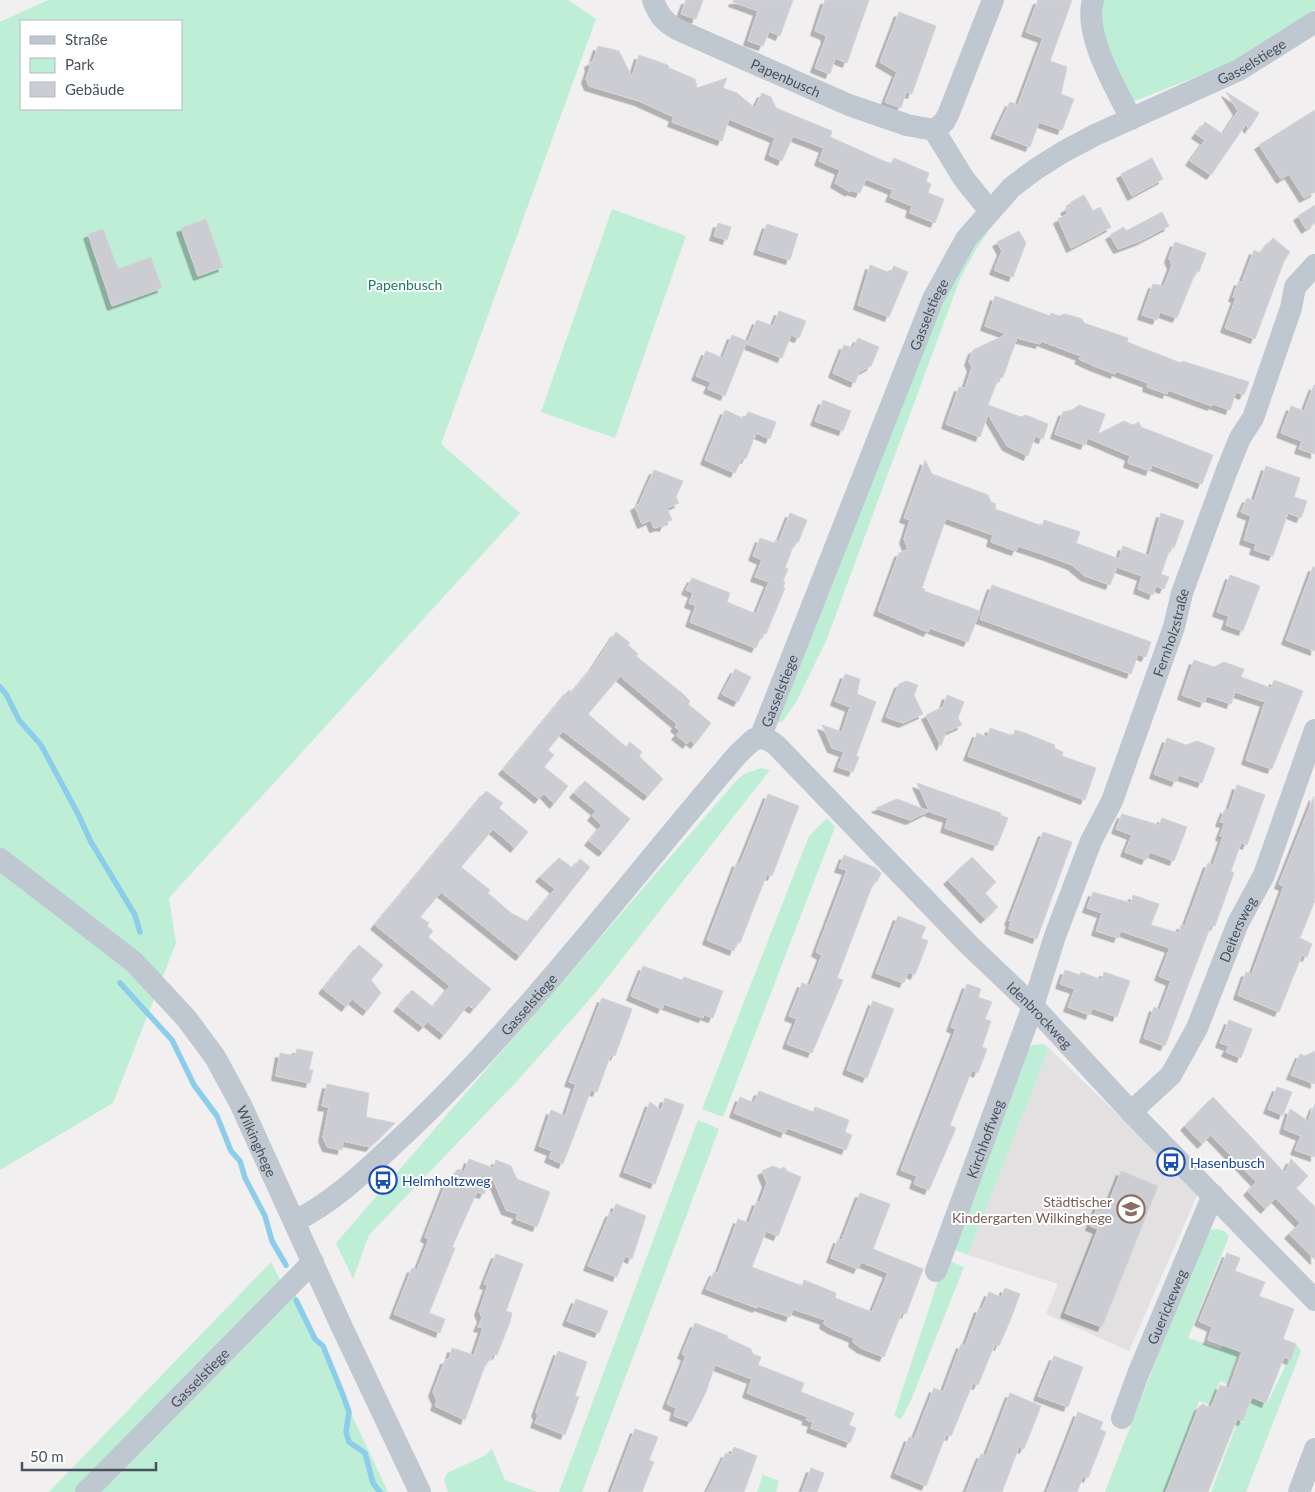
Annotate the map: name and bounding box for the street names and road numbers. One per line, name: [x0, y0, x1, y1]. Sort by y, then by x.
street label: Gasselstiege: [1214, 34, 1289, 87]
street label: Papenbusch: [749, 55, 824, 100]
street label: Gasselstiege: [905, 275, 951, 353]
street label: Fernholzstraße: [1149, 586, 1192, 679]
street label: Gasselstiege: [757, 652, 801, 729]
street label: Deitersweg: [1215, 893, 1259, 964]
street label: Gasselstiege: [497, 970, 560, 1039]
street label: Idenbrockweg: [1004, 978, 1076, 1052]
street label: Kirchhoffweg: [962, 1097, 1007, 1180]
street label: Wilkinghege: [234, 1102, 281, 1179]
street label: Guerickeweg: [1143, 1266, 1190, 1347]
street label: Gasselstiege: [166, 1344, 232, 1411]

